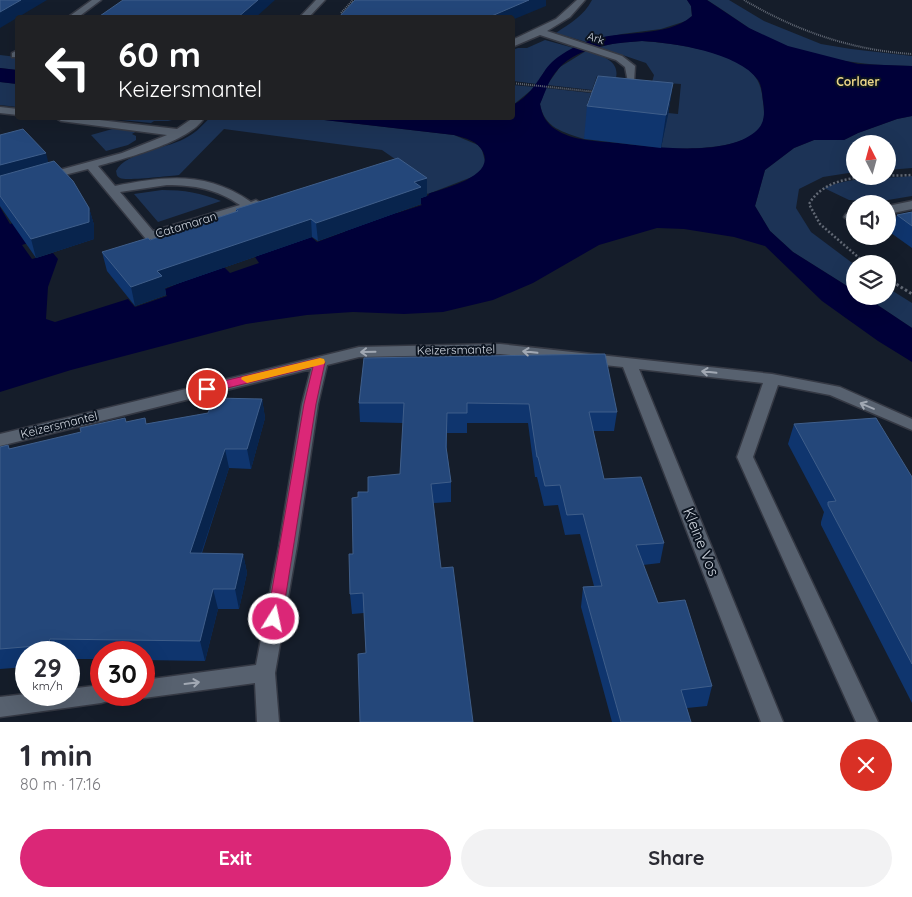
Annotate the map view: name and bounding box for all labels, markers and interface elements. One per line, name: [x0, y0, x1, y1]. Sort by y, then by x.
street label: Ark: [586, 29, 606, 47]
text: 60 m: [118, 32, 201, 76]
icon: left: [35, 35, 100, 100]
district label: Corlaer: [836, 74, 880, 89]
text: Keizersmantel: [118, 75, 262, 103]
north arrow: [846, 135, 896, 185]
map controls: [846, 135, 896, 305]
button: sound: [846, 195, 896, 245]
street label: Catamaran: [153, 208, 218, 241]
button: layers: [846, 255, 896, 305]
street label: Keizersmantel: [417, 341, 495, 358]
one-way arrow: [360, 347, 376, 357]
one-way arrow: [523, 347, 539, 357]
one-way arrow: [702, 367, 718, 377]
pin: [186, 368, 228, 410]
icon: arrive: [193, 375, 221, 403]
one-way arrow: [860, 400, 875, 410]
street label: Keizersmantel: [19, 408, 99, 441]
street label: Kleine Vos: [679, 505, 724, 579]
position arrow: [247, 592, 299, 644]
speed limit sign: 30: [90, 641, 155, 706]
text: 29: [33, 652, 62, 683]
text: km/h: [32, 678, 63, 693]
one-way arrow: [184, 678, 200, 688]
text: 1 min: [20, 736, 93, 774]
button: close: [840, 739, 892, 791]
text: 80 m · 17:16: [20, 774, 101, 794]
button: Exit: [20, 829, 451, 887]
button: Share: [461, 829, 892, 887]

